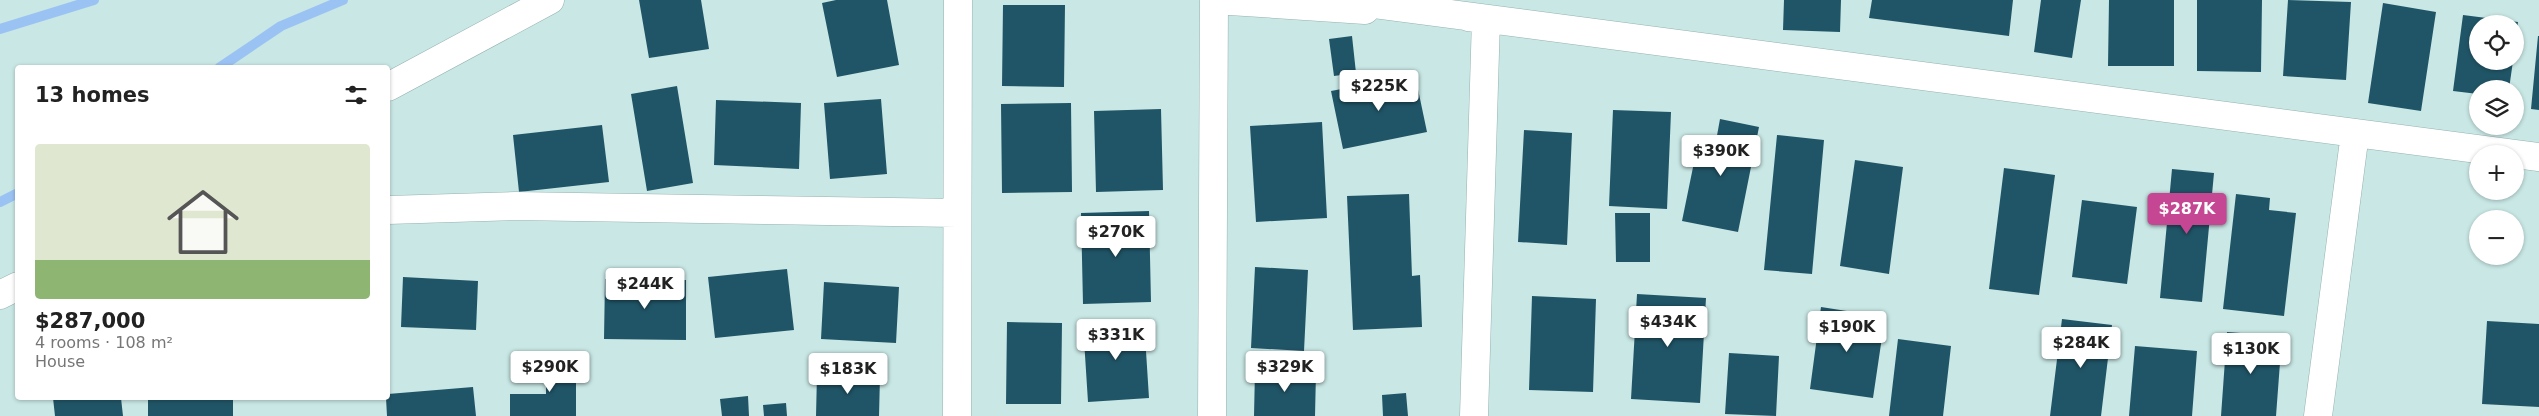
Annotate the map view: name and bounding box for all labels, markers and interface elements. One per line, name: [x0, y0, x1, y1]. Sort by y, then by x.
map controls: [2469, 15, 2524, 265]
button: locate: [2469, 15, 2524, 70]
pin: $225K: [1344, 70, 1414, 112]
text: $225K: [1351, 76, 1407, 95]
button: layers: [2469, 80, 2524, 135]
icon: filters: [342, 81, 370, 109]
text: 13 homes: [35, 83, 150, 107]
pin: $390K: [1686, 134, 1756, 177]
text: $390K: [1693, 141, 1749, 160]
button: +: [2469, 145, 2524, 200]
icon: home: [158, 177, 248, 267]
pin: $287K: [2152, 192, 2222, 235]
text: $287K: [2159, 199, 2215, 218]
button: −: [2469, 210, 2524, 265]
pin: $270K: [1081, 216, 1151, 258]
text: $270K: [1088, 222, 1144, 241]
pin: $244K: [610, 268, 680, 310]
text: $244K: [617, 274, 673, 293]
pin: $434K: [1633, 306, 1703, 348]
text: $287,000: [35, 309, 145, 333]
pin: $190K: [1812, 310, 1882, 353]
text: $434K: [1640, 312, 1696, 331]
text: $190K: [1819, 317, 1875, 336]
pin: $331K: [1081, 318, 1151, 361]
text: $331K: [1088, 325, 1144, 344]
pin: $284K: [2046, 326, 2116, 369]
pin: $130K: [2216, 332, 2286, 375]
text: 4 rooms · 108 m²: [35, 333, 173, 352]
text: $284K: [2053, 333, 2109, 352]
text: $130K: [2223, 339, 2279, 358]
pin: $290K: [515, 350, 585, 393]
pin: $329K: [1250, 350, 1320, 393]
text: House: [35, 352, 85, 371]
pin: $183K: [813, 352, 883, 395]
text: $290K: [522, 357, 578, 376]
text: $329K: [1257, 357, 1313, 376]
text: $183K: [820, 359, 876, 378]

